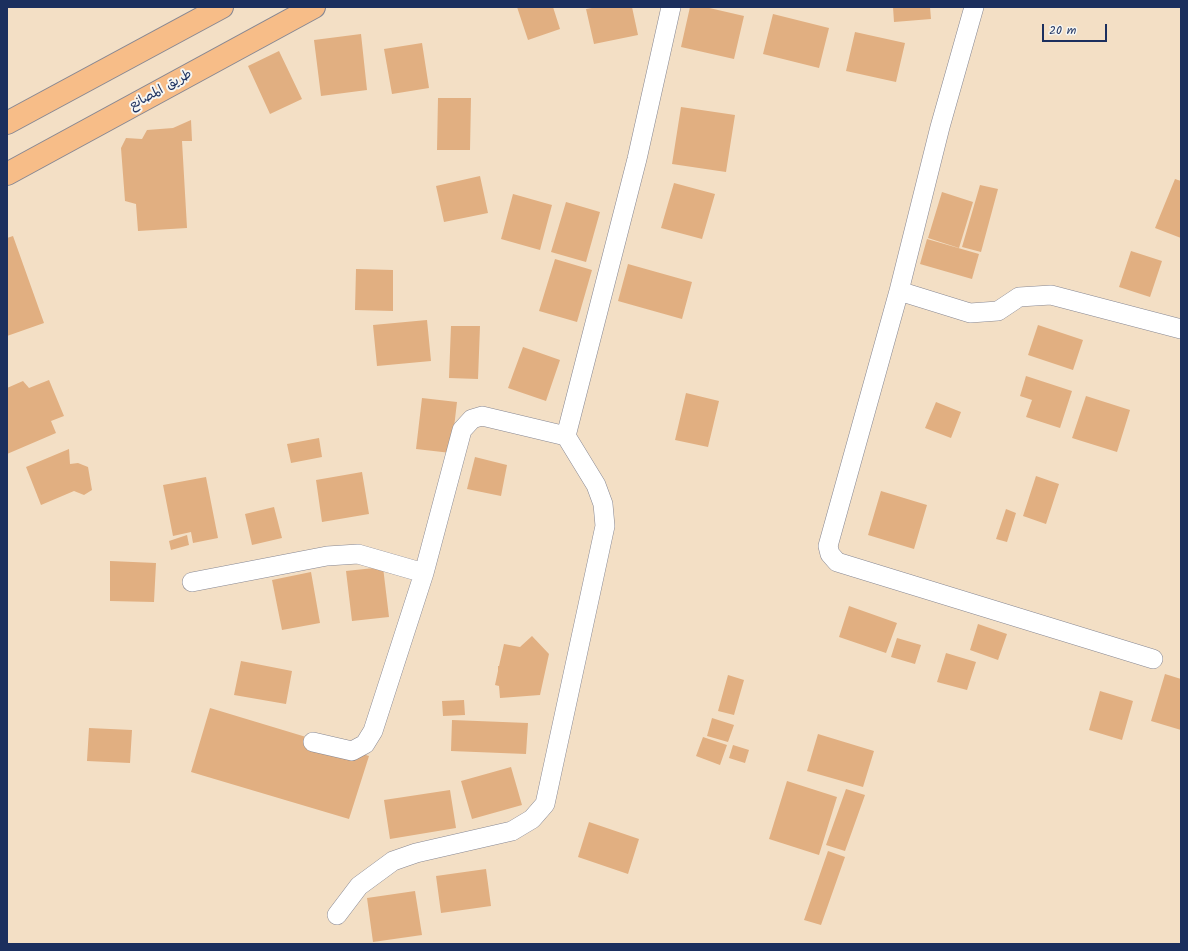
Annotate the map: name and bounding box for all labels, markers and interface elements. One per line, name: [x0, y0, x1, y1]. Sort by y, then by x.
scale bar: [1044, 16, 1109, 42]
text: 20 m: [1049, 21, 1076, 40]
street label: طريق المصانع: [127, 67, 195, 115]

